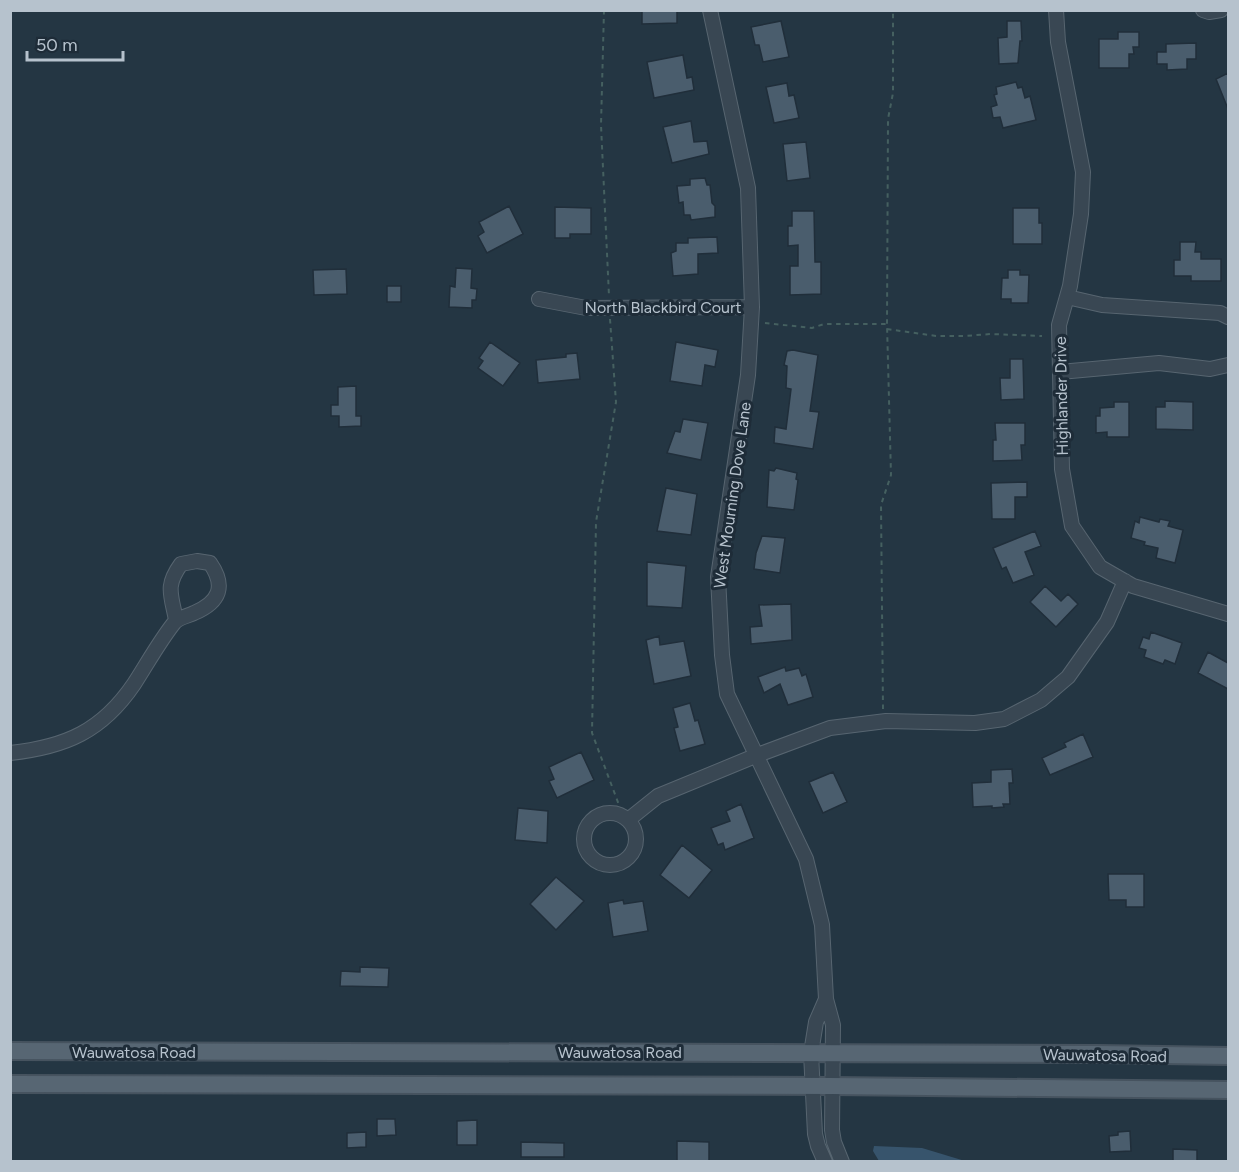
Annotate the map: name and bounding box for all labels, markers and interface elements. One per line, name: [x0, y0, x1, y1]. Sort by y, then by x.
scale bar: [27, 24, 123, 62]
text: 50 m: [36, 34, 78, 56]
street label: North Blackbird Court: [585, 298, 741, 317]
street label: Highlander Drive: [1051, 336, 1072, 456]
street label: West Mourning Dove Lane: [710, 400, 755, 589]
street label: Wauwatosa Road: [72, 1043, 196, 1062]
street label: Wauwatosa Road: [558, 1043, 682, 1062]
street label: Wauwatosa Road: [1043, 1045, 1167, 1066]

